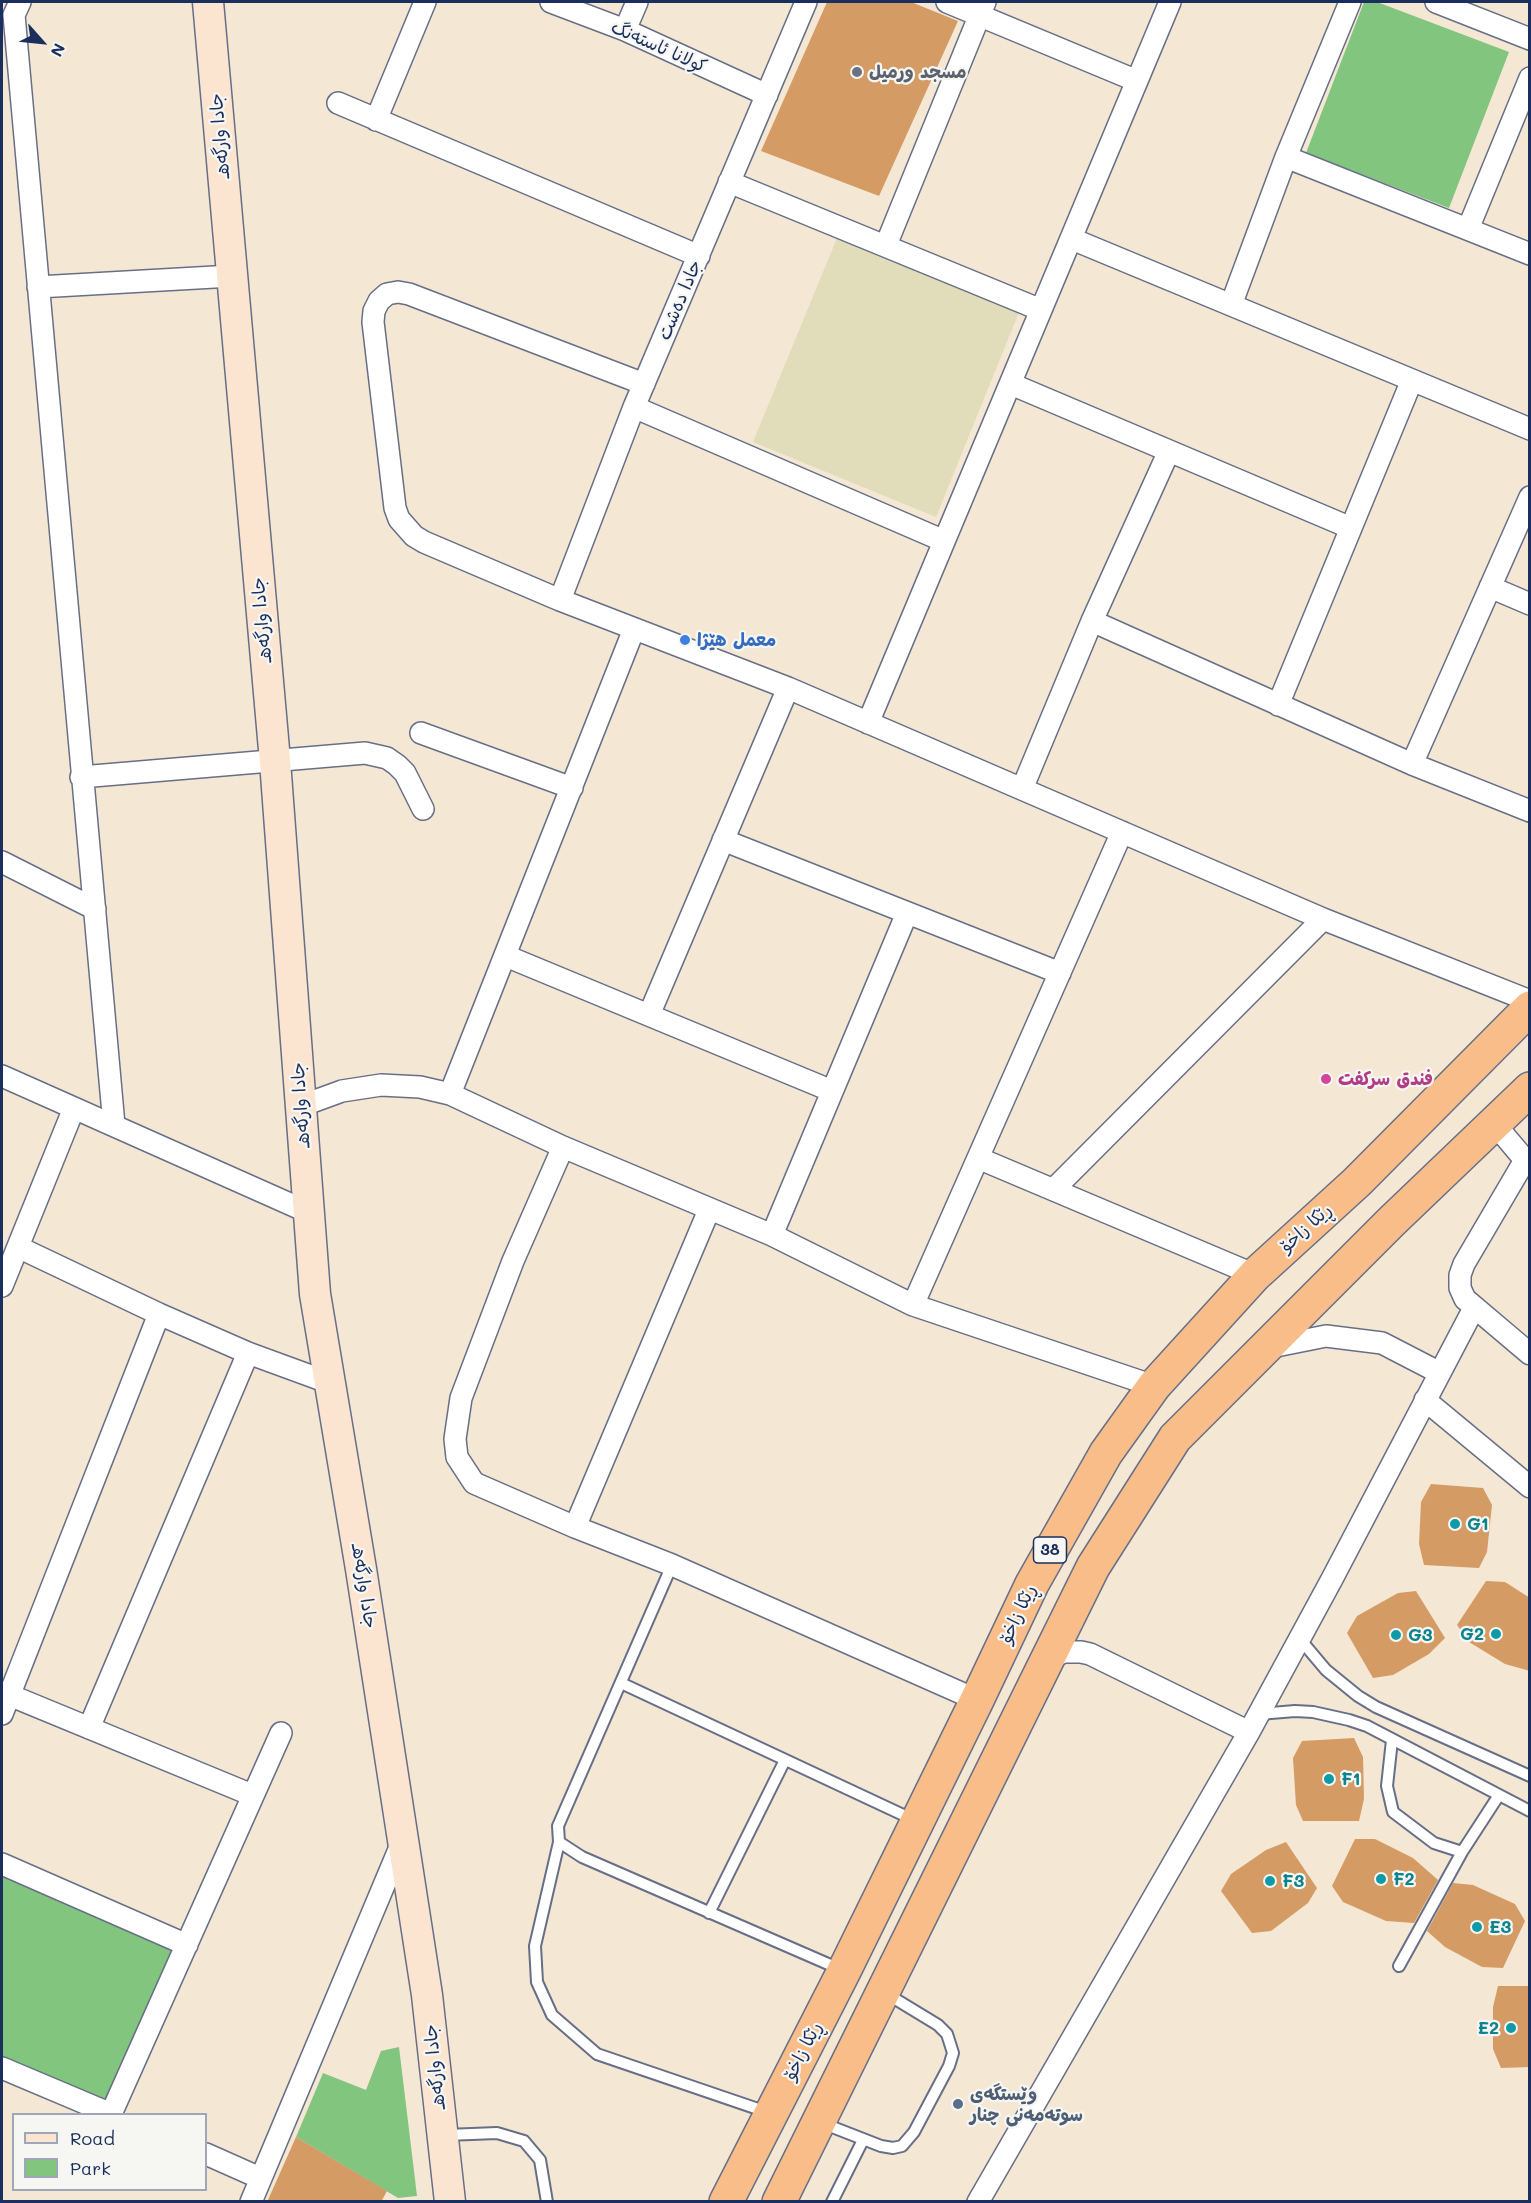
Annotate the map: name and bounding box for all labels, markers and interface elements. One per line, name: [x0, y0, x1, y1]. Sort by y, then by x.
north arrow: [12, 12, 72, 72]
street label: کولانا ئاستەنگ: [608, 16, 710, 78]
text: N: [46, 40, 71, 61]
place label: مسجد ورميل: [869, 61, 966, 83]
marker: مسجد ورميل: [850, 65, 864, 79]
street label: جادا وارگه‌هـ: [206, 92, 234, 180]
street label: جادا دەشت: [653, 257, 707, 343]
street label: جادا وارگه‌هـ: [248, 576, 276, 664]
place label: معمل ھێژا: [697, 629, 776, 651]
marker: معمل ھێژا: [678, 633, 692, 647]
street label: جادا وارگه‌هـ: [287, 1061, 315, 1149]
place label: فندق سركفت: [1338, 1068, 1433, 1090]
marker: فندق سركفت: [1319, 1072, 1333, 1086]
street label: ڕێکا زاخۆ: [1276, 1199, 1336, 1257]
place label: G1: [1467, 1513, 1489, 1535]
marker: G1: [1448, 1517, 1462, 1531]
road number: 38: [1034, 1537, 1066, 1563]
street label: جادا وارگه‌هـ: [347, 1542, 381, 1630]
street label: ڕێکا زاخۆ: [995, 1581, 1041, 1647]
place label: G2: [1460, 1623, 1484, 1645]
place label: G3: [1408, 1624, 1433, 1646]
marker: G2: [1489, 1627, 1503, 1641]
marker: G3: [1389, 1628, 1403, 1642]
place label: F1: [1341, 1768, 1361, 1790]
marker: F1: [1322, 1772, 1336, 1786]
place label: F2: [1393, 1868, 1415, 1890]
place label: F3: [1282, 1870, 1304, 1892]
marker: F2: [1374, 1872, 1388, 1886]
marker: F3: [1263, 1874, 1277, 1888]
place label: E3: [1489, 1916, 1511, 1938]
marker: E3: [1470, 1920, 1484, 1934]
place label: E2: [1477, 2017, 1499, 2039]
street label: ڕێکا زاخۆ: [779, 2018, 827, 2084]
marker: E2: [1504, 2021, 1518, 2035]
street label: جادا وارگه‌هـ: [420, 2023, 450, 2111]
place label: وێستگەی سوتەمەنی چنار: [970, 2083, 1083, 2126]
marker: وێستگەی سوتەمەنی چنار: [951, 2097, 965, 2111]
legend: [12, 2113, 207, 2191]
text: Road: [70, 2126, 115, 2150]
text: Park: [70, 2156, 111, 2180]

